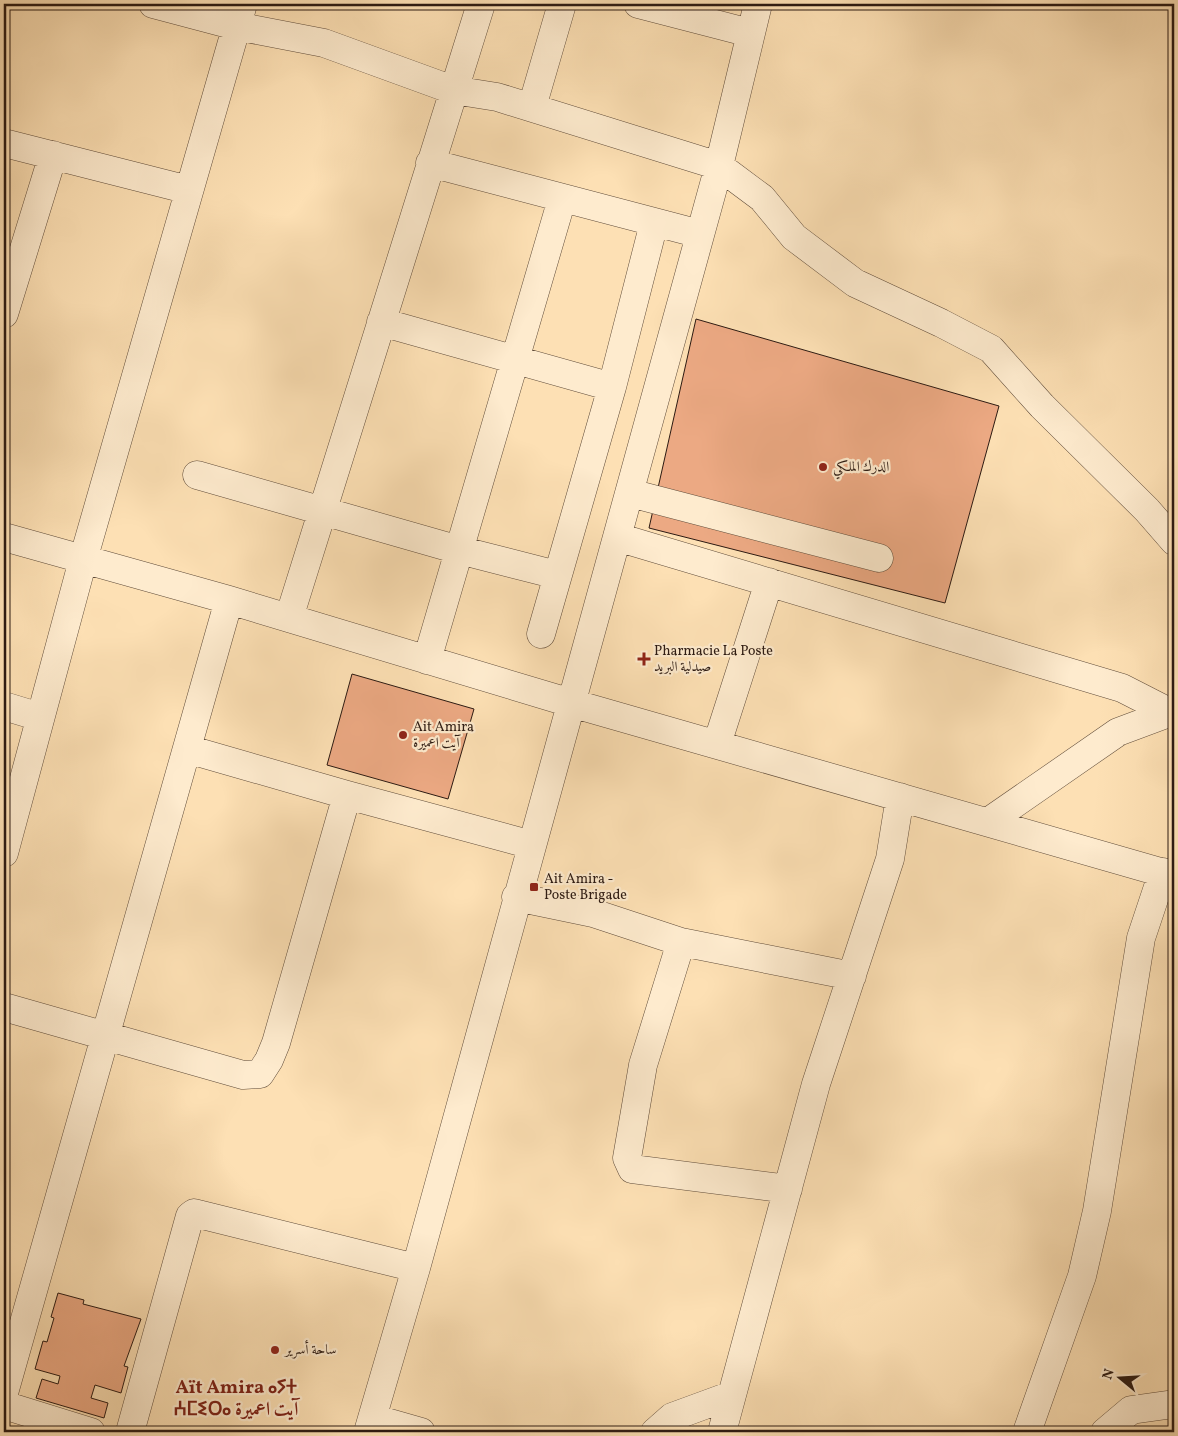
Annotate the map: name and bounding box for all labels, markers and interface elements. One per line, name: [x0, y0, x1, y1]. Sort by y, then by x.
place label: الدرك الملكي: [833, 458, 889, 480]
marker: الدرك الملكي: [817, 461, 829, 473]
place label: Pharmacie La Poste صيدلية البريد: [654, 642, 773, 677]
marker: Pharmacie La Poste صيدلية البريد: [638, 653, 650, 665]
place label: Ait Amira آيت اعميرة: [413, 718, 474, 753]
marker: Ait Amira آيت اعميرة: [397, 729, 409, 741]
place label: Ait Amira - Poste Brigade: [544, 870, 627, 905]
marker: Ait Amira - Poste Brigade: [528, 881, 540, 893]
place label: ساحة أسرير: [283, 1339, 336, 1360]
marker: ساحة أسرير: [269, 1344, 281, 1356]
north arrow: [1096, 1354, 1146, 1404]
text: N: [1098, 1367, 1120, 1382]
district label: Aït Amira ⴰⵢⵜ ⵄⵎⵉⵔⴰ آيت اعميرة: [174, 1375, 301, 1423]

